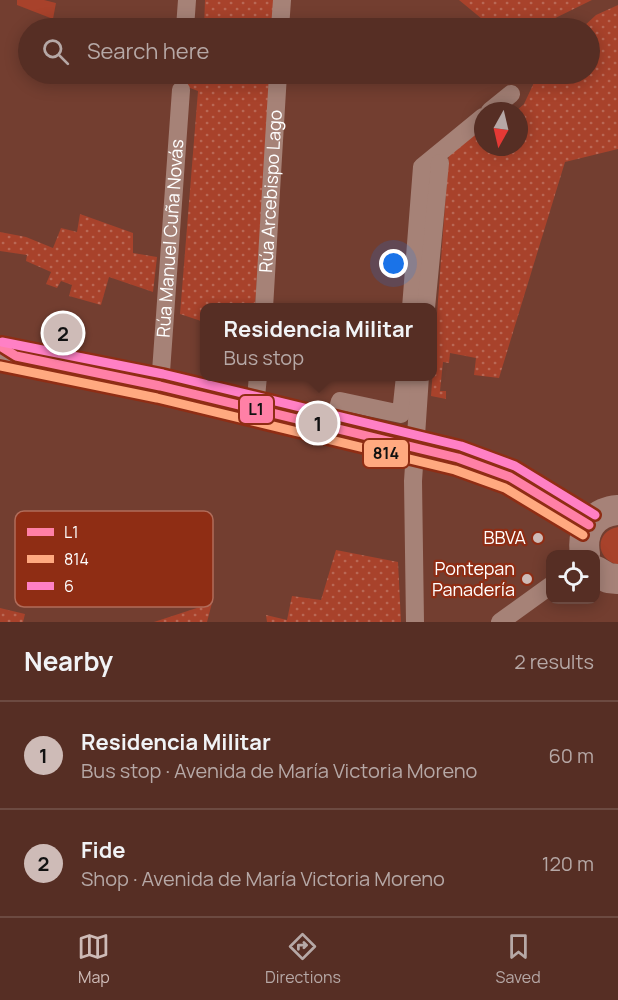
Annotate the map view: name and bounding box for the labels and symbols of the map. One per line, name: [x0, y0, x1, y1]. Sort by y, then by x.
north arrow: [474, 102, 528, 156]
street label: Rúa Arcebispo Lago: [253, 109, 287, 273]
street label: Rúa Manuel Cuña Novás: [150, 138, 188, 338]
your location: [379, 249, 408, 278]
pin: 2: [44, 310, 82, 356]
line badge: L1: [239, 395, 274, 424]
text: L1: [248, 398, 264, 420]
pin: 1: [298, 400, 338, 446]
line badge: 814: [363, 439, 409, 468]
text: 814: [373, 442, 399, 464]
legend: [15, 511, 213, 607]
text: L1: [64, 521, 78, 543]
place label: BBVA: [483, 525, 527, 549]
marker: BBVA: [531, 531, 545, 545]
text: 814: [64, 548, 89, 570]
place label: Pontepan Panadería: [432, 556, 515, 601]
marker: Pontepan Panadería: [520, 572, 534, 586]
text: 6: [64, 575, 74, 597]

